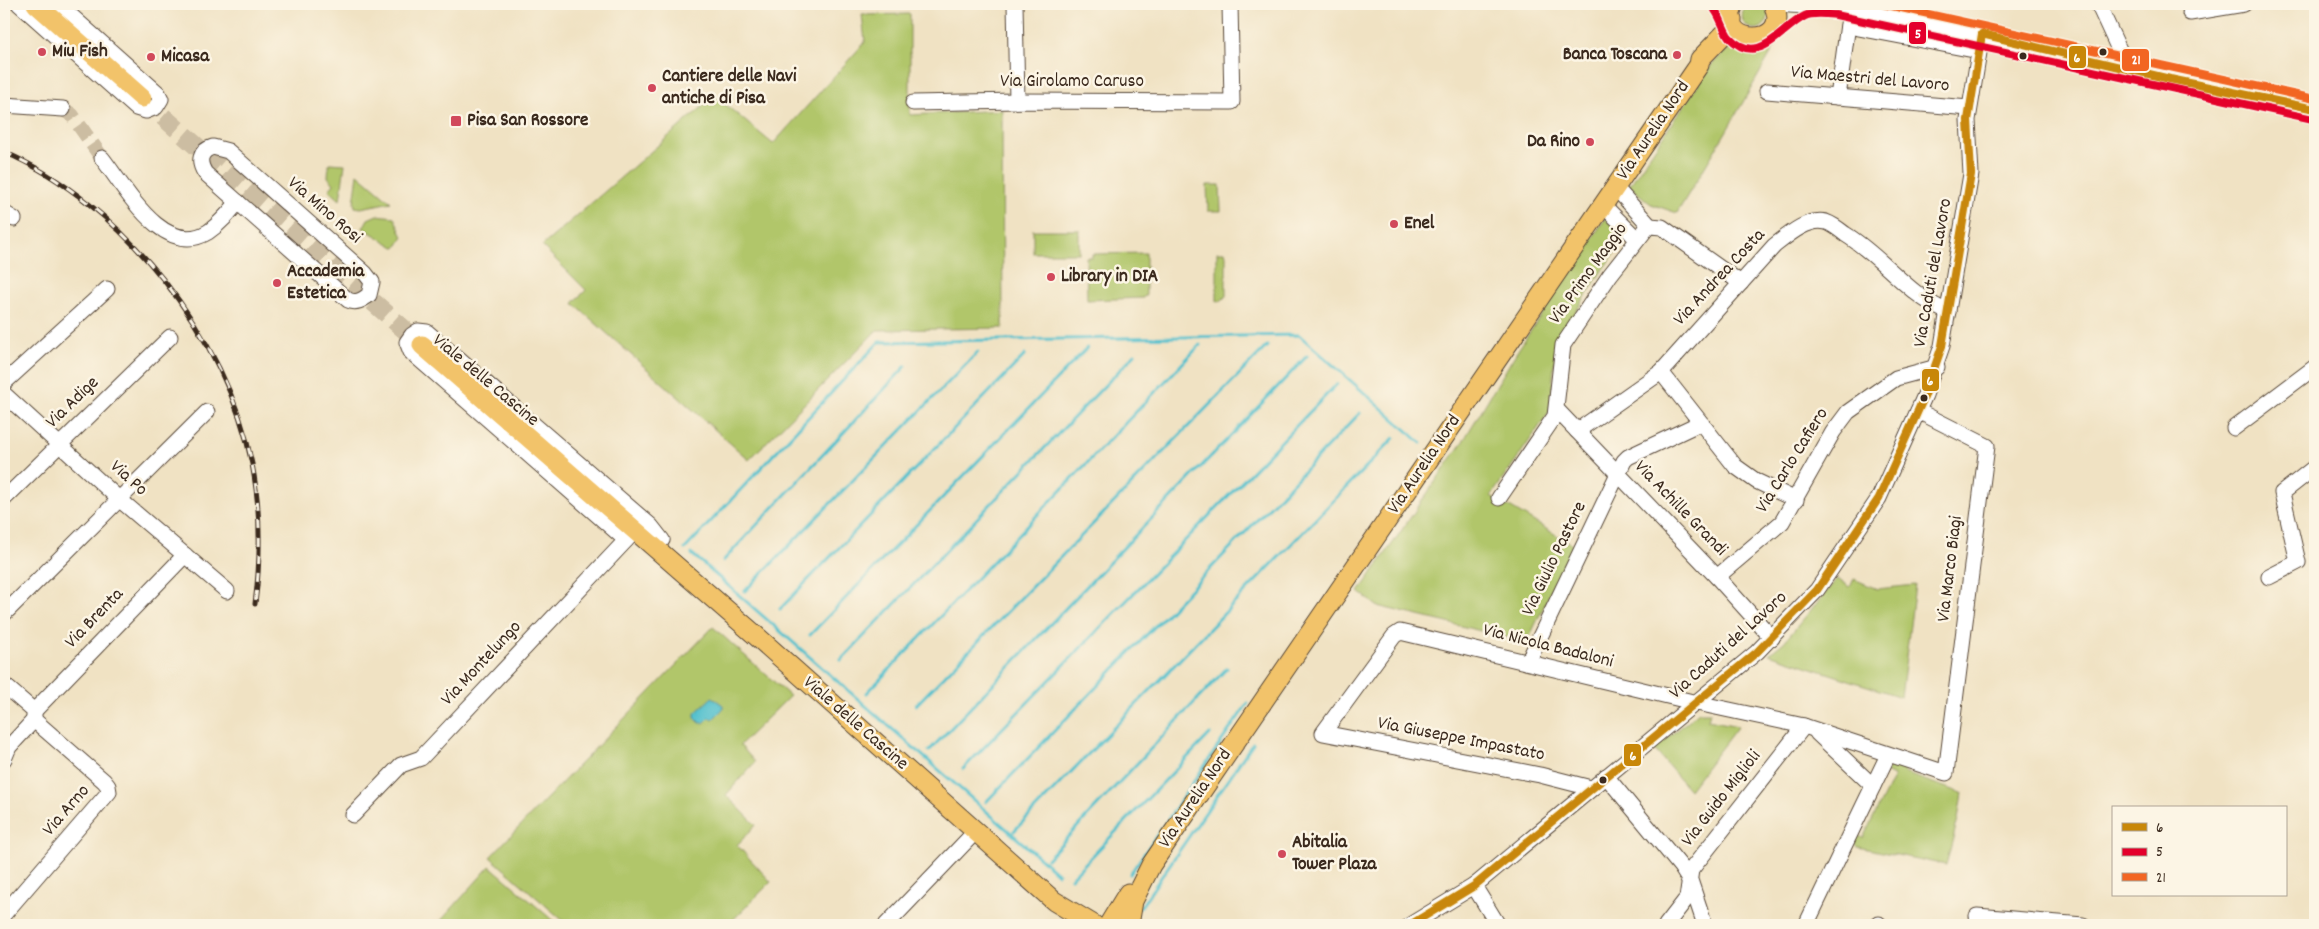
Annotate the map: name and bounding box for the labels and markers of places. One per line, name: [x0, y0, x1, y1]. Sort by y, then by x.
place label: Miu Fish: [52, 39, 108, 66]
place label: Banca Toscana: [1563, 42, 1668, 69]
place label: Micasa: [161, 44, 210, 71]
marker: Miu Fish: [36, 46, 48, 58]
unlabelled marker: [2098, 47, 2108, 57]
marker: Banca Toscana: [1671, 49, 1683, 61]
marker: Micasa: [145, 51, 157, 63]
unlabelled marker: [2018, 51, 2028, 61]
place label: Cantiere delle Navi antiche di Pisa: [662, 64, 797, 113]
marker: Cantiere delle Navi antiche di Pisa: [646, 82, 658, 94]
place label: Pisa San Rossore: [467, 108, 588, 135]
marker: Pisa San Rossore: [449, 114, 463, 128]
place label: Da Rino: [1527, 129, 1581, 156]
marker: Da Rino: [1584, 136, 1596, 148]
place label: Enel: [1404, 211, 1435, 238]
marker: Enel: [1388, 218, 1400, 230]
place label: Accademia Estetica: [287, 259, 365, 308]
place label: Library in DIA: [1061, 264, 1158, 291]
marker: Library in DIA: [1045, 271, 1057, 283]
marker: Accademia Estetica: [271, 277, 283, 289]
unlabelled marker: [1919, 393, 1929, 403]
unlabelled marker: [1598, 775, 1608, 785]
place label: Abitalia Tower Plaza: [1292, 830, 1378, 879]
marker: Abitalia Tower Plaza: [1276, 848, 1288, 860]

